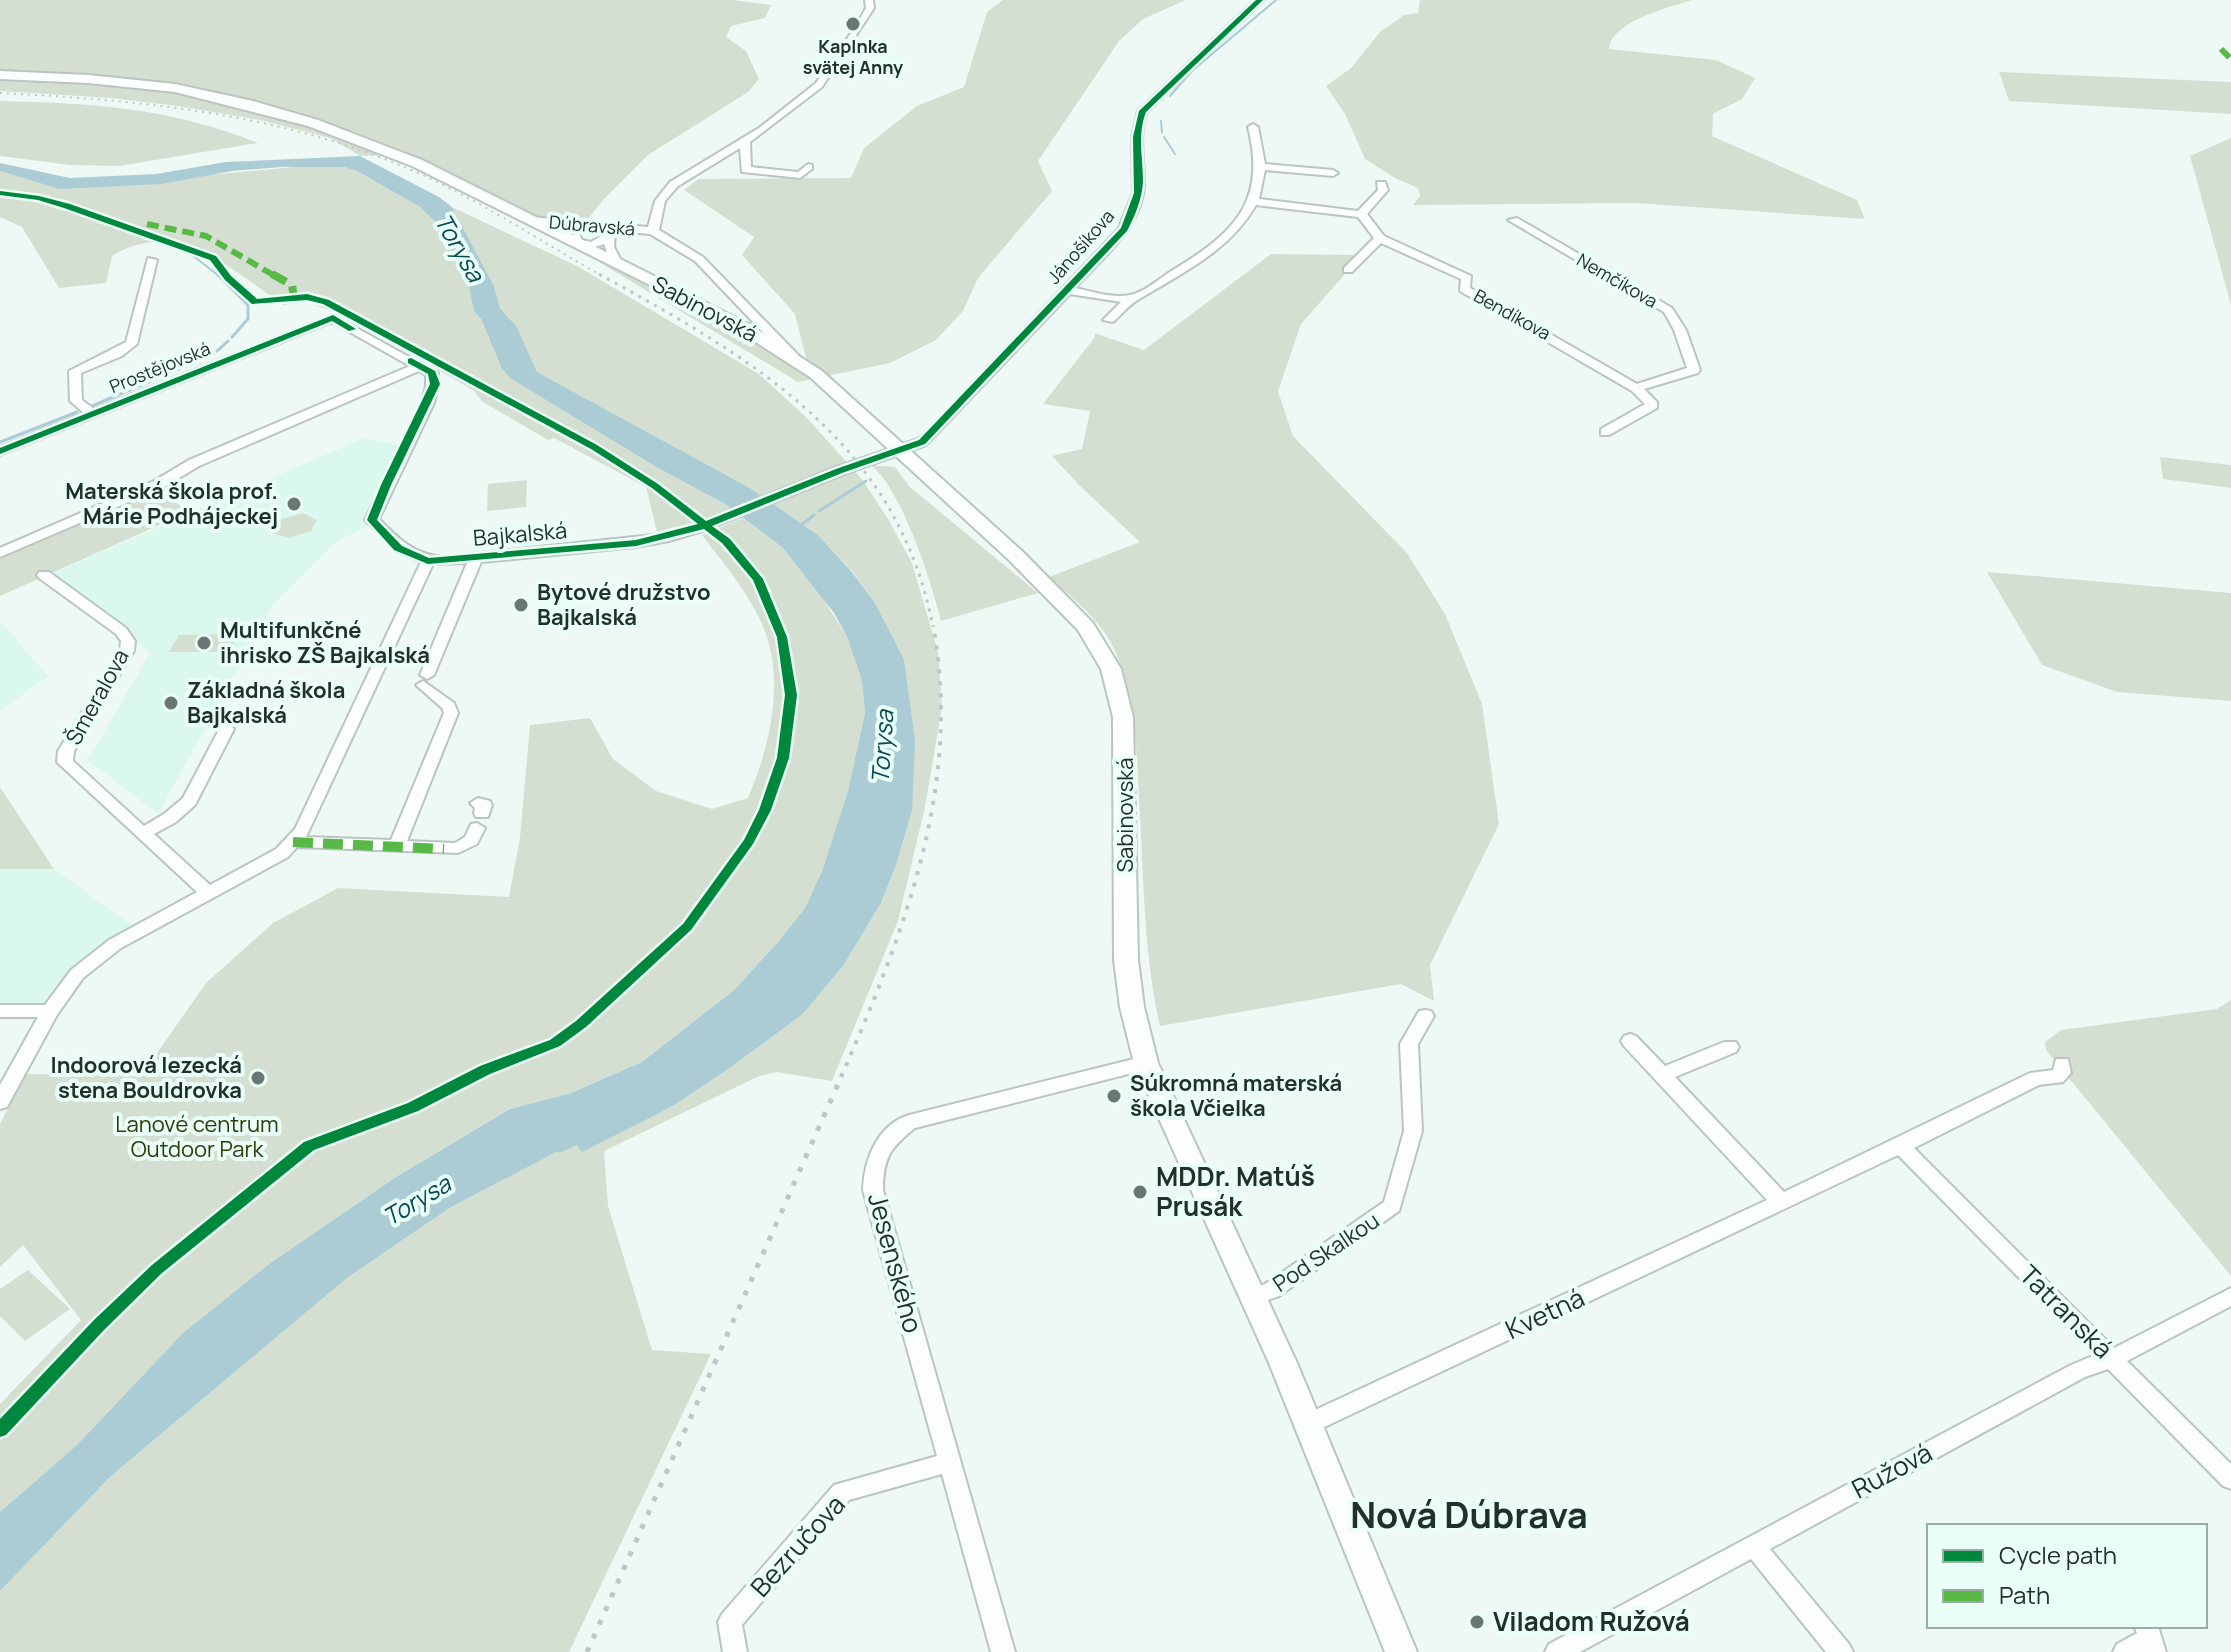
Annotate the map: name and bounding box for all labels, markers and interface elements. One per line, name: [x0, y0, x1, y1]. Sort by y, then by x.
marker: Kaplnka svätej Anny: [844, 15, 862, 33]
place label: Kaplnka svätej Anny: [803, 34, 903, 79]
street label: Jánošíkova: [1041, 204, 1119, 288]
water label: Torysa: [428, 207, 494, 289]
street label: Dúbravská: [548, 209, 636, 241]
street label: Nemčíkova: [1573, 247, 1662, 313]
street label: Sabinovská: [647, 269, 763, 349]
street label: Bendíkova: [1470, 283, 1555, 345]
street label: Prostějovská: [106, 336, 214, 398]
place label: Materská škola prof. Márie Podhájeckej: [65, 476, 278, 531]
marker: Materská škola prof. Márie Podhájeckej: [285, 495, 303, 513]
street label: Bajkalská: [472, 515, 568, 553]
place label: Bytové družstvo Bajkalská: [537, 577, 711, 632]
marker: Bytové družstvo Bajkalská: [512, 596, 530, 614]
place label: Multifunkčné ihrisko ZŠ Bajkalská: [220, 615, 430, 670]
marker: Multifunkčné ihrisko ZŠ Bajkalská: [195, 634, 213, 652]
street label: Šmeralova: [58, 644, 136, 750]
place label: Základná škola Bajkalská: [187, 675, 345, 730]
marker: Základná škola Bajkalská: [162, 694, 180, 712]
water label: Torysa: [862, 707, 901, 785]
street label: Sabinovská: [1110, 758, 1140, 872]
place label: Indoorová lezecká stena Bouldrovka: [51, 1050, 242, 1105]
place label: Súkromná materská škola Včielka: [1130, 1068, 1342, 1123]
marker: Indoorová lezecká stena Bouldrovka: [249, 1069, 267, 1087]
marker: Súkromná materská škola Včielka: [1105, 1087, 1123, 1105]
park label: Lanové centrum Outdoor Park: [115, 1109, 279, 1164]
place label: MDDr. Matúš Prusák: [1156, 1158, 1315, 1224]
water label: Torysa: [376, 1166, 458, 1233]
marker: MDDr. Matúš Prusák: [1131, 1183, 1149, 1201]
street label: Jesenského: [860, 1189, 932, 1337]
street label: Pod Skalkou: [1267, 1205, 1385, 1299]
street label: Tatranská: [2012, 1257, 2121, 1366]
street label: Kvetná: [1499, 1279, 1590, 1347]
street label: Ružová: [1845, 1434, 1938, 1506]
street label: Bezručova: [742, 1487, 853, 1604]
district label: Nová Dúbrava: [1350, 1490, 1588, 1539]
legend: [1927, 1524, 2207, 1628]
text: Cycle path: [1999, 1538, 2117, 1571]
text: Path: [1999, 1578, 2050, 1611]
place label: Viladom Ružová: [1493, 1603, 1690, 1639]
marker: Viladom Ružová: [1468, 1613, 1486, 1631]

